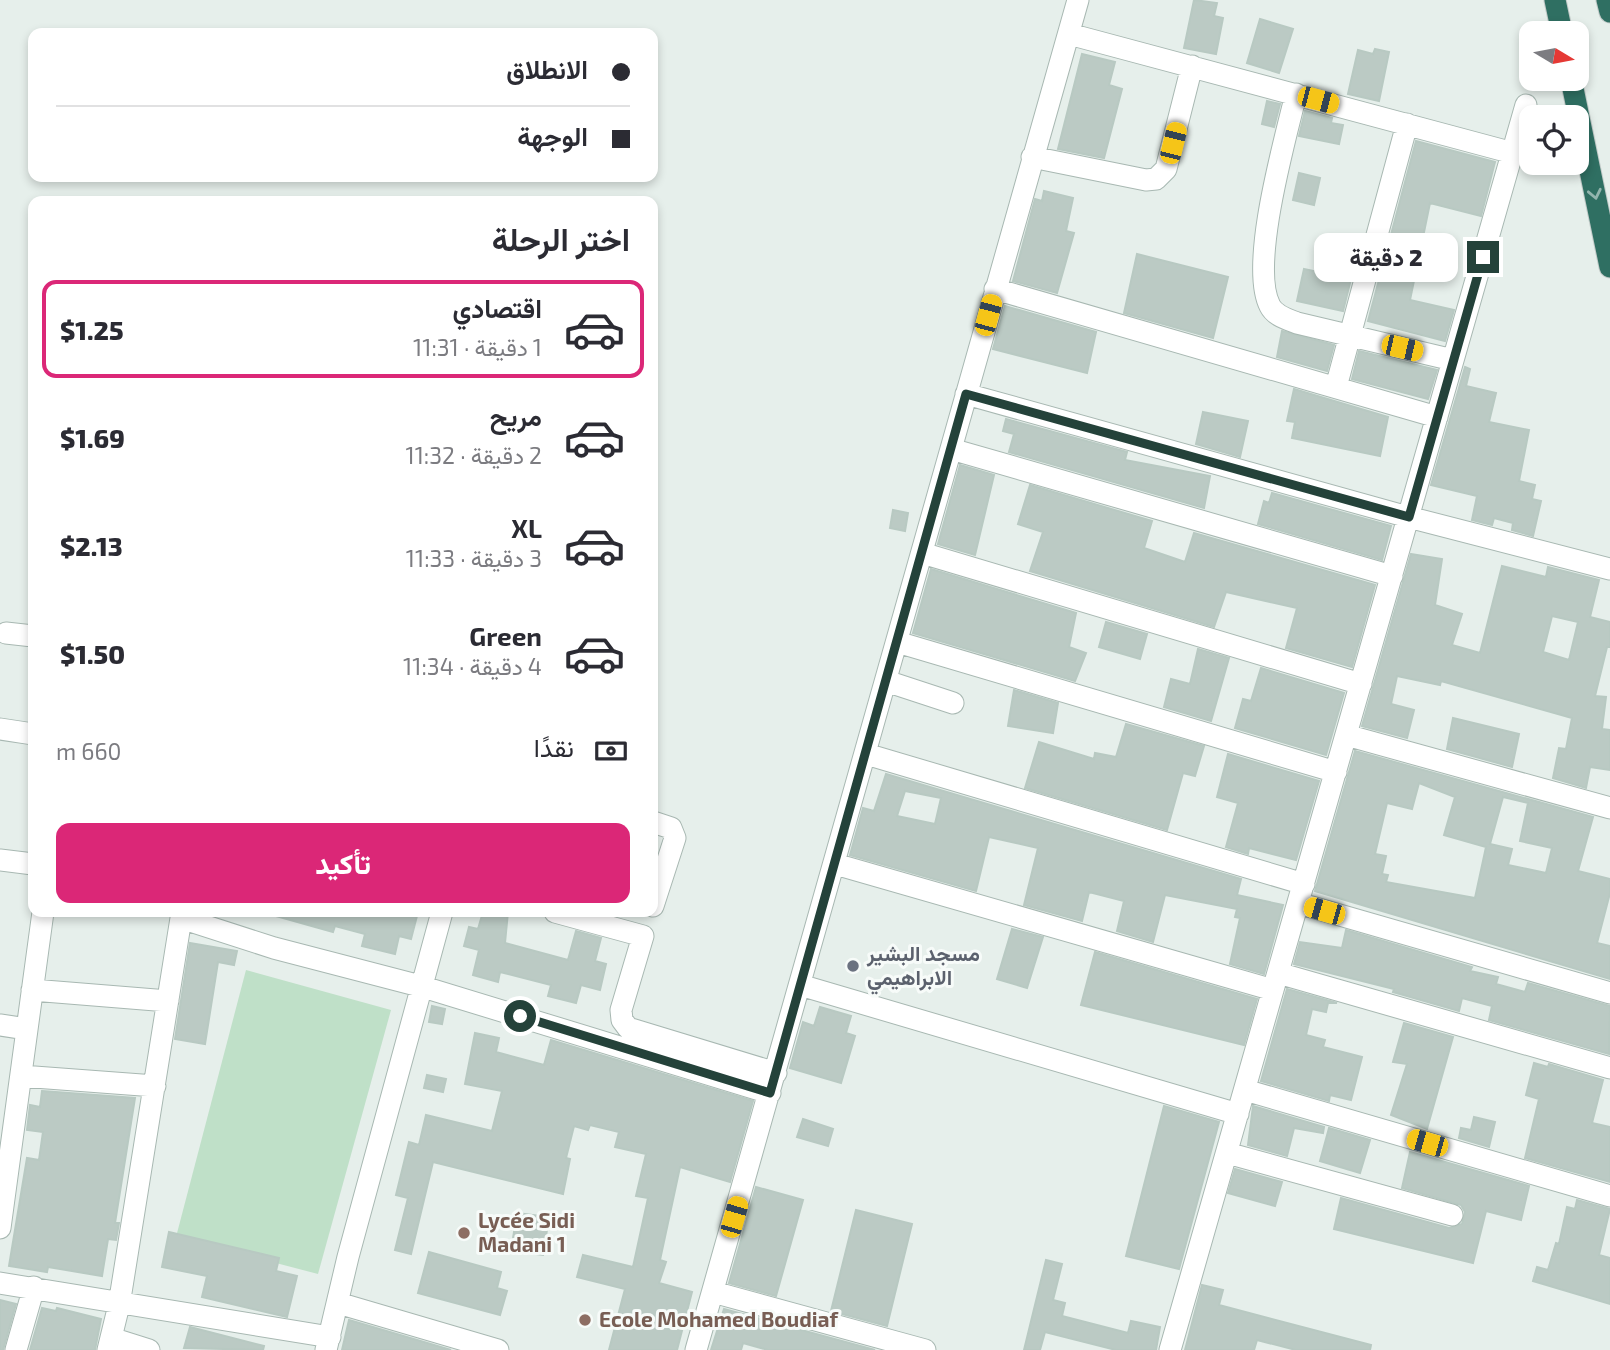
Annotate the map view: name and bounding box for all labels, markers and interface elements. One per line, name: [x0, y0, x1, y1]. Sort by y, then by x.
north arrow: [1519, 21, 1589, 91]
map controls: [1519, 21, 1589, 175]
text: الانطلاق: [506, 53, 588, 84]
car: [1295, 84, 1342, 116]
button: locate: [1519, 105, 1589, 175]
text: الوجهة: [517, 120, 588, 151]
car: [1158, 120, 1189, 166]
one-way arrow: [1586, 188, 1601, 200]
text: اختر الرحلة: [492, 219, 630, 257]
callout: 2 دقيقة: [1315, 232, 1458, 282]
route end: [1467, 241, 1499, 273]
text: 2 دقيقة: [1350, 243, 1422, 271]
text: اقتصادي: [453, 292, 542, 323]
car: [973, 292, 1004, 338]
icon: car: [563, 298, 626, 361]
text: $1.25: [60, 314, 124, 345]
text: 1 دقيقة · 11:31: [413, 333, 542, 361]
car: [1380, 333, 1425, 363]
text: مريح: [490, 400, 542, 431]
icon: car: [563, 406, 626, 469]
text: $1.69: [60, 422, 125, 453]
text: 2 دقيقة · 11:32: [406, 441, 542, 469]
text: XL: [511, 512, 542, 543]
icon: car: [563, 514, 626, 577]
text: $2.13: [60, 530, 123, 561]
text: 3 دقيقة · 11:33: [406, 544, 542, 572]
text: Green: [469, 620, 542, 651]
icon: car: [563, 622, 626, 685]
text: $1.50: [60, 638, 125, 669]
text: 4 دقيقة · 11:34: [403, 652, 542, 680]
text: نقدًا: [534, 731, 574, 762]
icon: cash: [592, 732, 630, 770]
text: 660 m: [56, 737, 121, 765]
button: تأكيد: [56, 823, 630, 903]
car: [1301, 895, 1348, 927]
place label: مسجد البشير الابراهيمي: [866, 940, 980, 995]
marker: مسجد البشير الابراهيمي: [845, 958, 861, 974]
route start: [504, 1000, 536, 1032]
car: [1404, 1127, 1451, 1159]
car: [719, 1194, 750, 1240]
place label: Lycée Sidi Madani 1: [478, 1207, 575, 1256]
marker: Lycée Sidi Madani 1: [456, 1225, 472, 1241]
place label: Ecole Mohamed Boudiaf: [599, 1306, 838, 1331]
marker: Ecole Mohamed Boudiaf: [577, 1312, 593, 1328]

